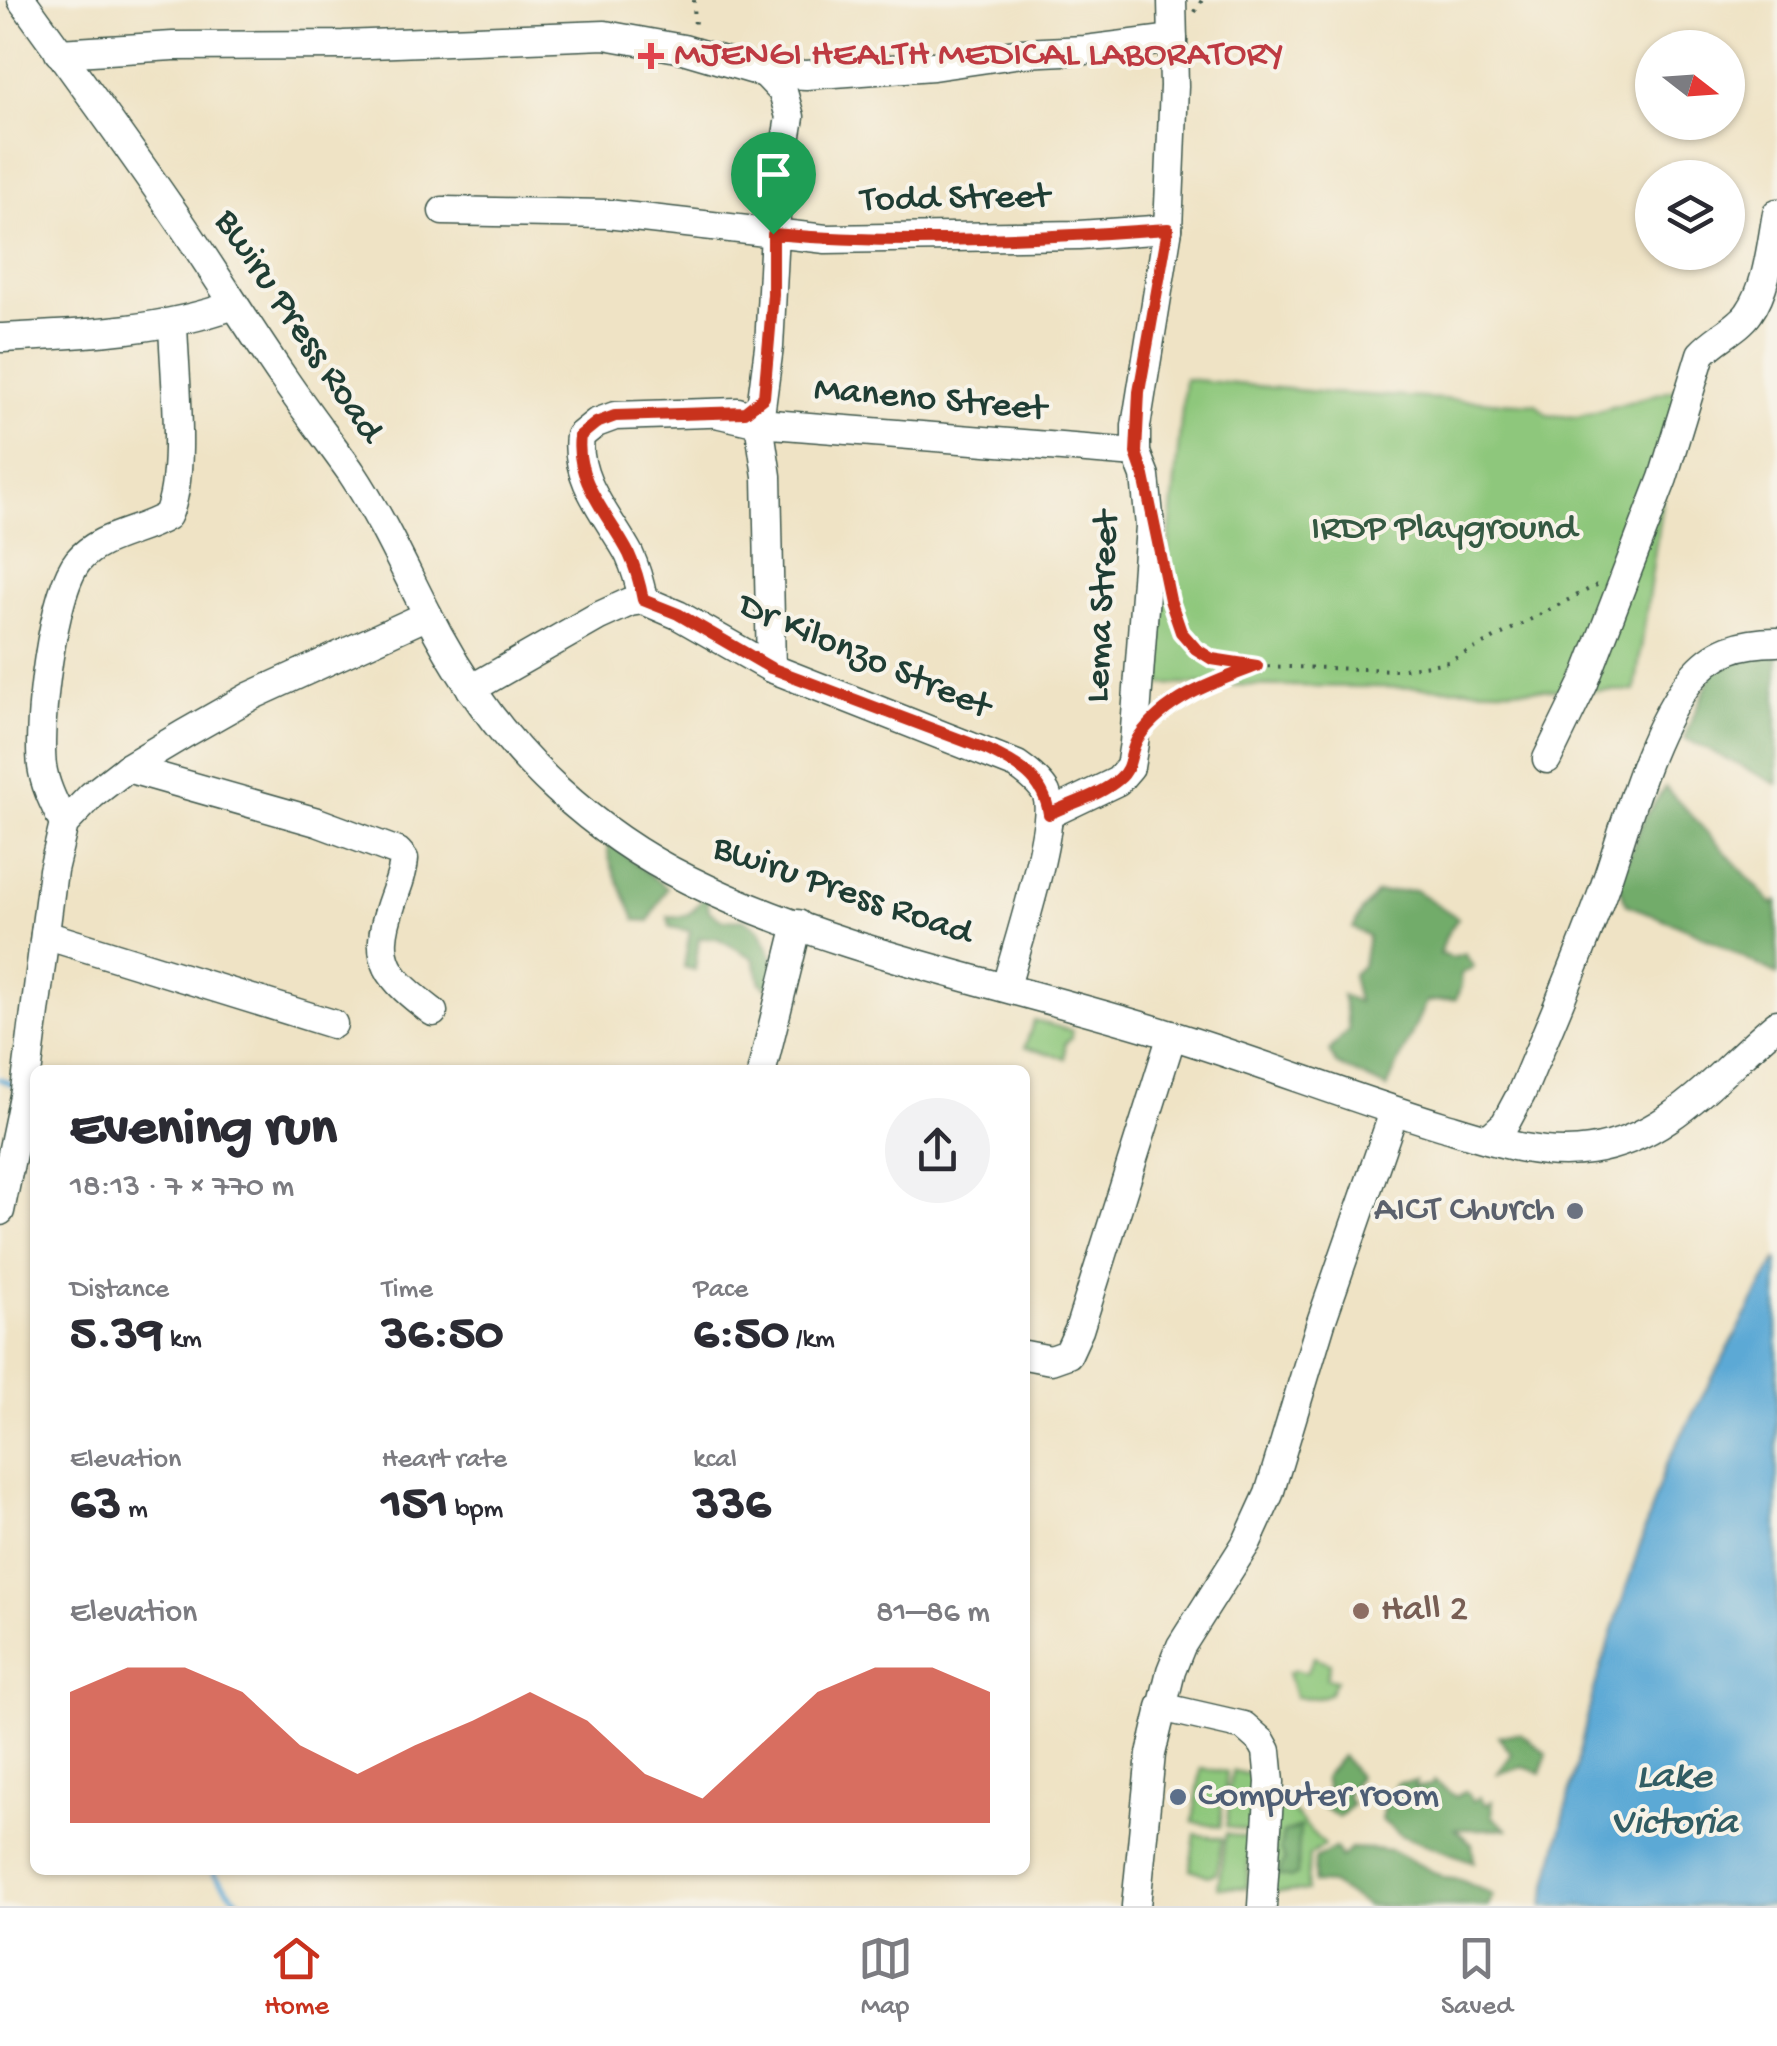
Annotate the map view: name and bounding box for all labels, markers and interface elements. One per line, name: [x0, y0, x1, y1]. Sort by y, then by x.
north arrow: [1635, 30, 1745, 140]
map controls: [1635, 30, 1745, 270]
place label: MJENGI HEALTH MEDICAL LABORATORY: [674, 34, 1284, 78]
marker: MJENGI HEALTH MEDICAL LABORATORY: [638, 43, 664, 69]
pin: [731, 132, 816, 235]
icon: arrive: [746, 147, 801, 202]
button: layers: [1635, 160, 1745, 270]
street label: Todd Street: [858, 176, 1053, 224]
street label: Bwiru Press Road: [202, 201, 393, 454]
street label: Maneno Street: [812, 369, 1052, 433]
street label: Lema Street: [1077, 507, 1131, 704]
park label: IRDP Playground: [1311, 508, 1580, 552]
street label: Dr Kilonzo Street: [729, 584, 1000, 732]
street label: Bwiru Press Road: [706, 827, 980, 958]
button: share: [885, 1098, 990, 1203]
text: Evening run: [70, 1099, 337, 1163]
text: 18:13 · 7 × 770 m: [70, 1169, 294, 1207]
place label: AICT Church: [1374, 1189, 1555, 1233]
marker: AICT Church: [1564, 1200, 1586, 1222]
text: Distance: [70, 1274, 169, 1307]
text: Time: [382, 1274, 433, 1307]
text: Pace: [693, 1274, 748, 1307]
text: 5.39: [70, 1307, 163, 1366]
text: 36:50: [382, 1307, 503, 1366]
text: 6:50: [693, 1307, 789, 1366]
text: km: [163, 1324, 202, 1357]
text: /km: [789, 1324, 835, 1357]
text: Elevation: [70, 1444, 181, 1477]
text: Heart rate: [382, 1444, 507, 1477]
text: kcal: [693, 1444, 737, 1477]
text: 63: [70, 1477, 121, 1536]
text: 151: [382, 1477, 448, 1536]
text: 336: [693, 1477, 771, 1536]
text: m: [121, 1494, 148, 1527]
text: bpm: [448, 1494, 503, 1527]
place label: Hall 2: [1381, 1589, 1468, 1633]
text: Elevation: [70, 1595, 197, 1633]
text: 81–86 m: [876, 1595, 990, 1633]
marker: Hall 2: [1350, 1600, 1372, 1622]
water label: Lake Victoria: [1611, 1755, 1740, 1848]
place label: Computer room: [1198, 1775, 1439, 1819]
marker: Computer room: [1167, 1786, 1189, 1808]
tab: Home: [264, 1931, 329, 2024]
tab: Map: [858, 1931, 913, 2024]
tab: Saved: [1441, 1931, 1513, 2024]

